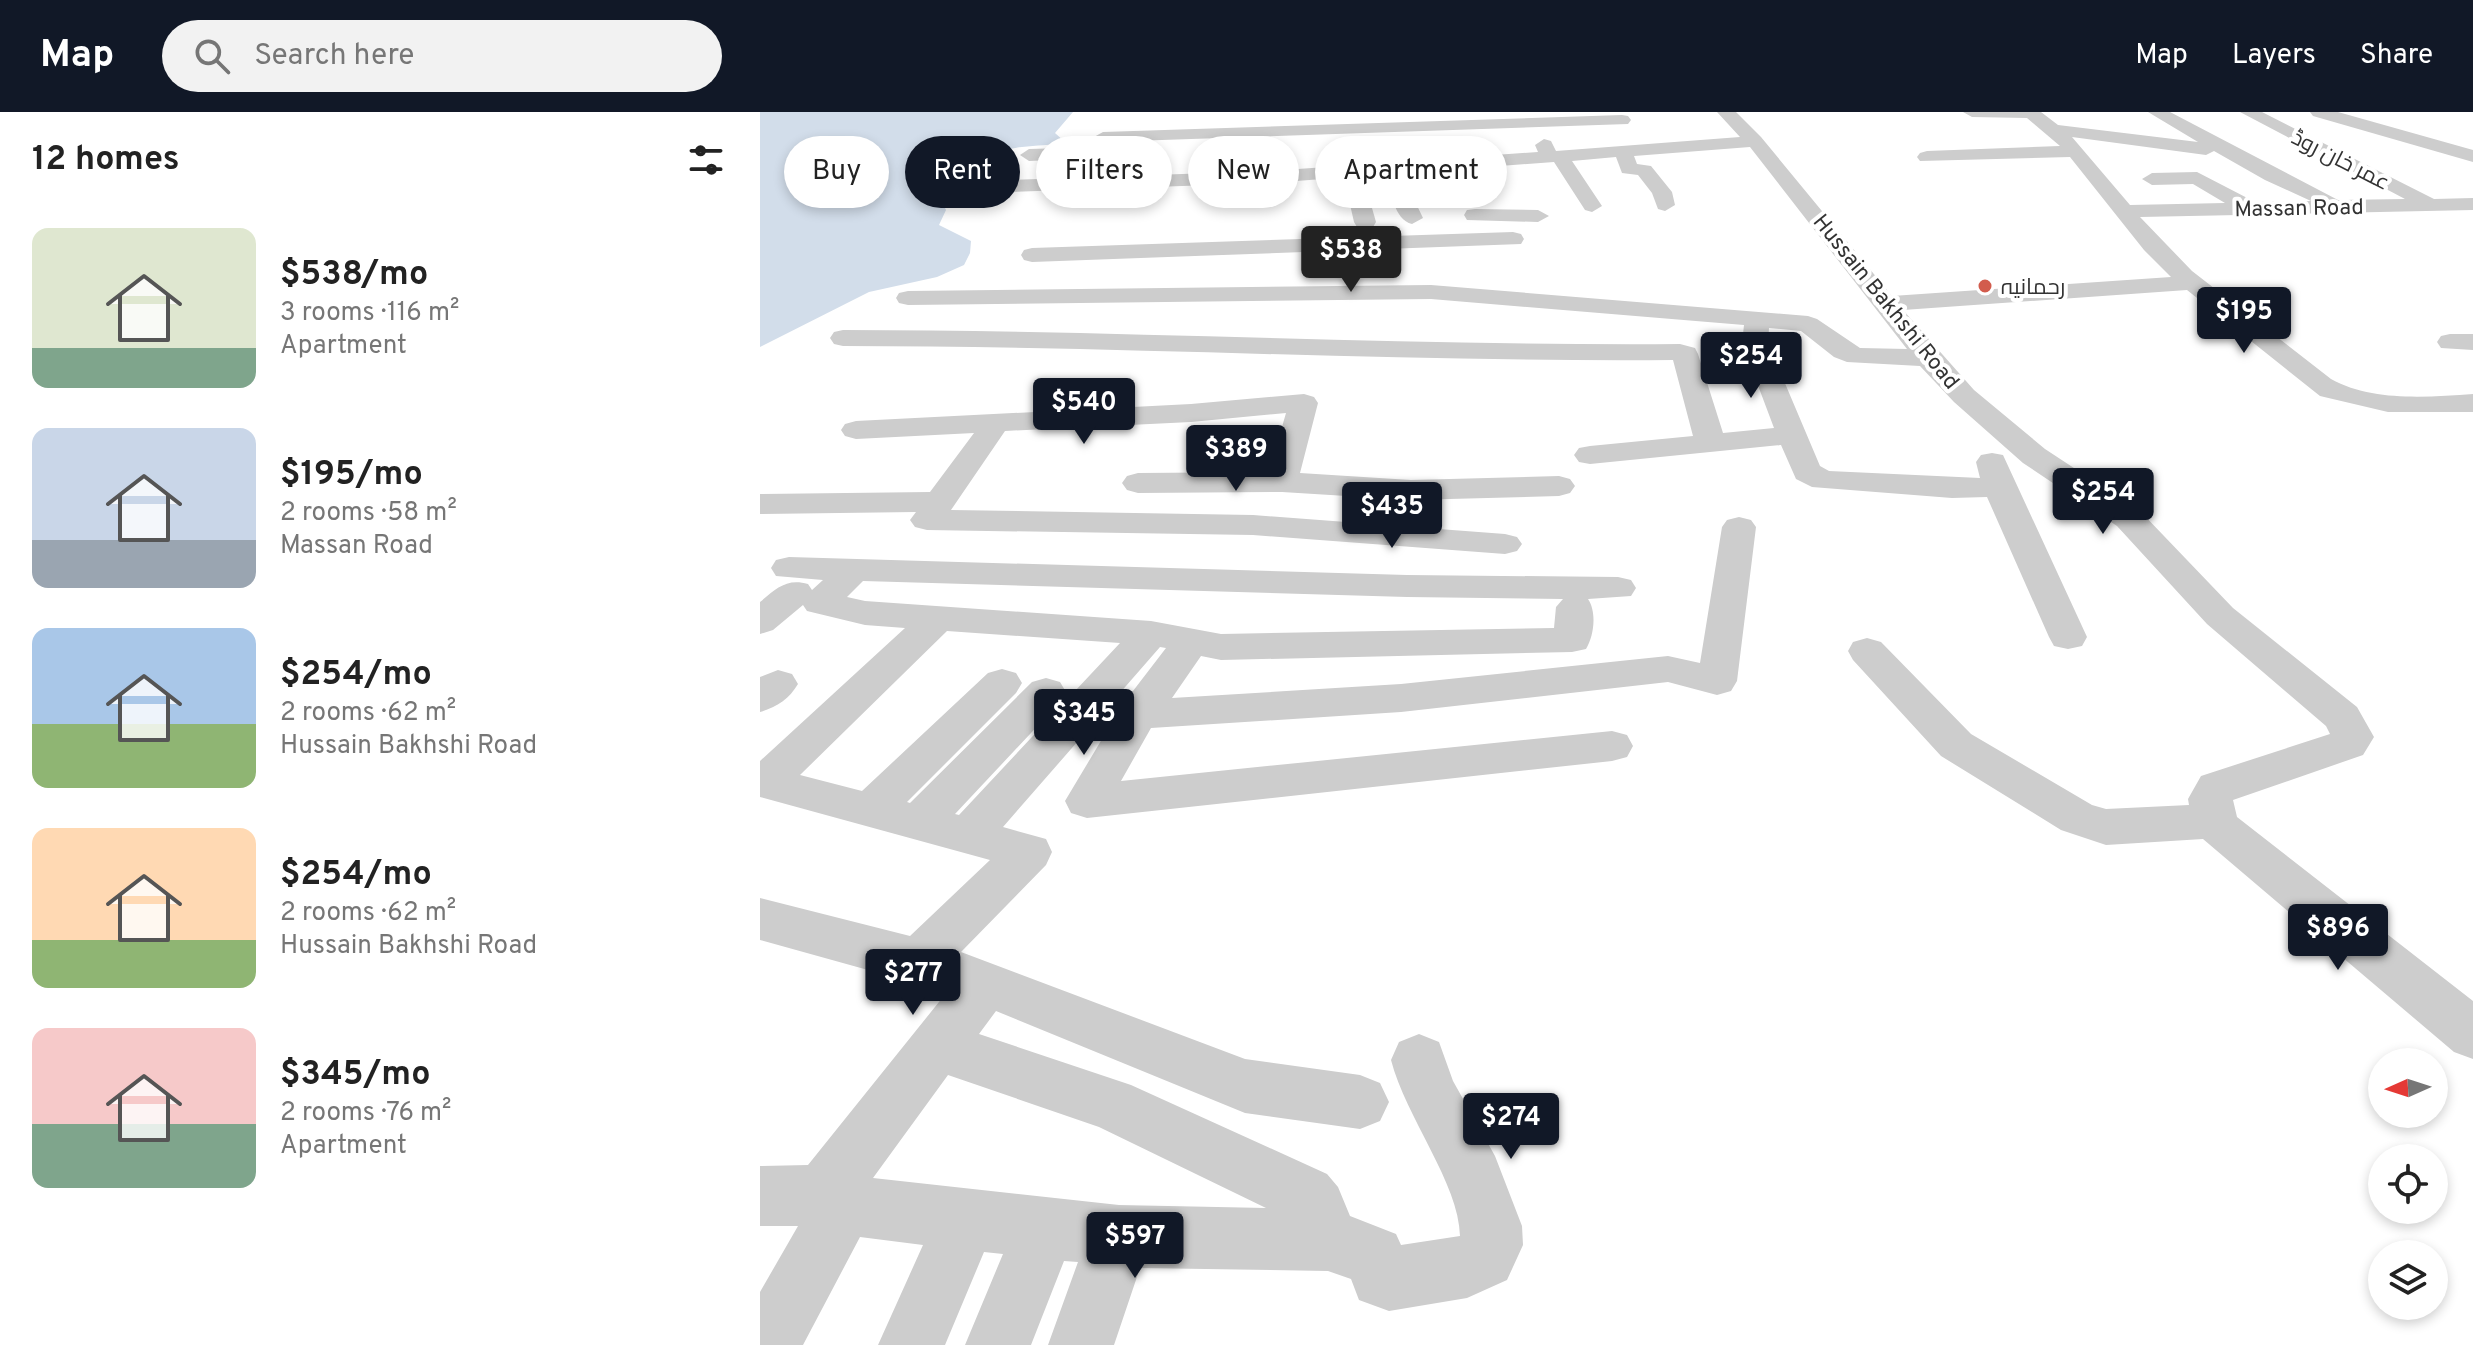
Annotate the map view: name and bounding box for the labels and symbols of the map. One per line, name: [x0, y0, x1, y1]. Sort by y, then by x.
street label: عمر خان روڈ: [2286, 125, 2393, 197]
street label: Massan Road: [2234, 195, 2364, 224]
street label: Hussain Bakhshi Road: [1806, 210, 1964, 396]
pin: $538: [1304, 226, 1398, 294]
place label: رحمانیہ: [2001, 275, 2065, 302]
marker: رحمانیہ: [1976, 277, 1994, 295]
pin: $195: [2197, 287, 2291, 355]
pin: $254: [1704, 332, 1798, 400]
pin: $540: [1037, 378, 1131, 446]
pin: $389: [1189, 425, 1283, 493]
pin: $254: [2056, 468, 2150, 536]
pin: $435: [1345, 482, 1439, 550]
pin: $345: [1037, 689, 1131, 757]
pin: $896: [2291, 904, 2385, 972]
pin: $277: [866, 949, 960, 1017]
north arrow: [2368, 1048, 2448, 1128]
pin: $274: [1464, 1093, 1558, 1161]
pin: $597: [1088, 1212, 1182, 1280]

